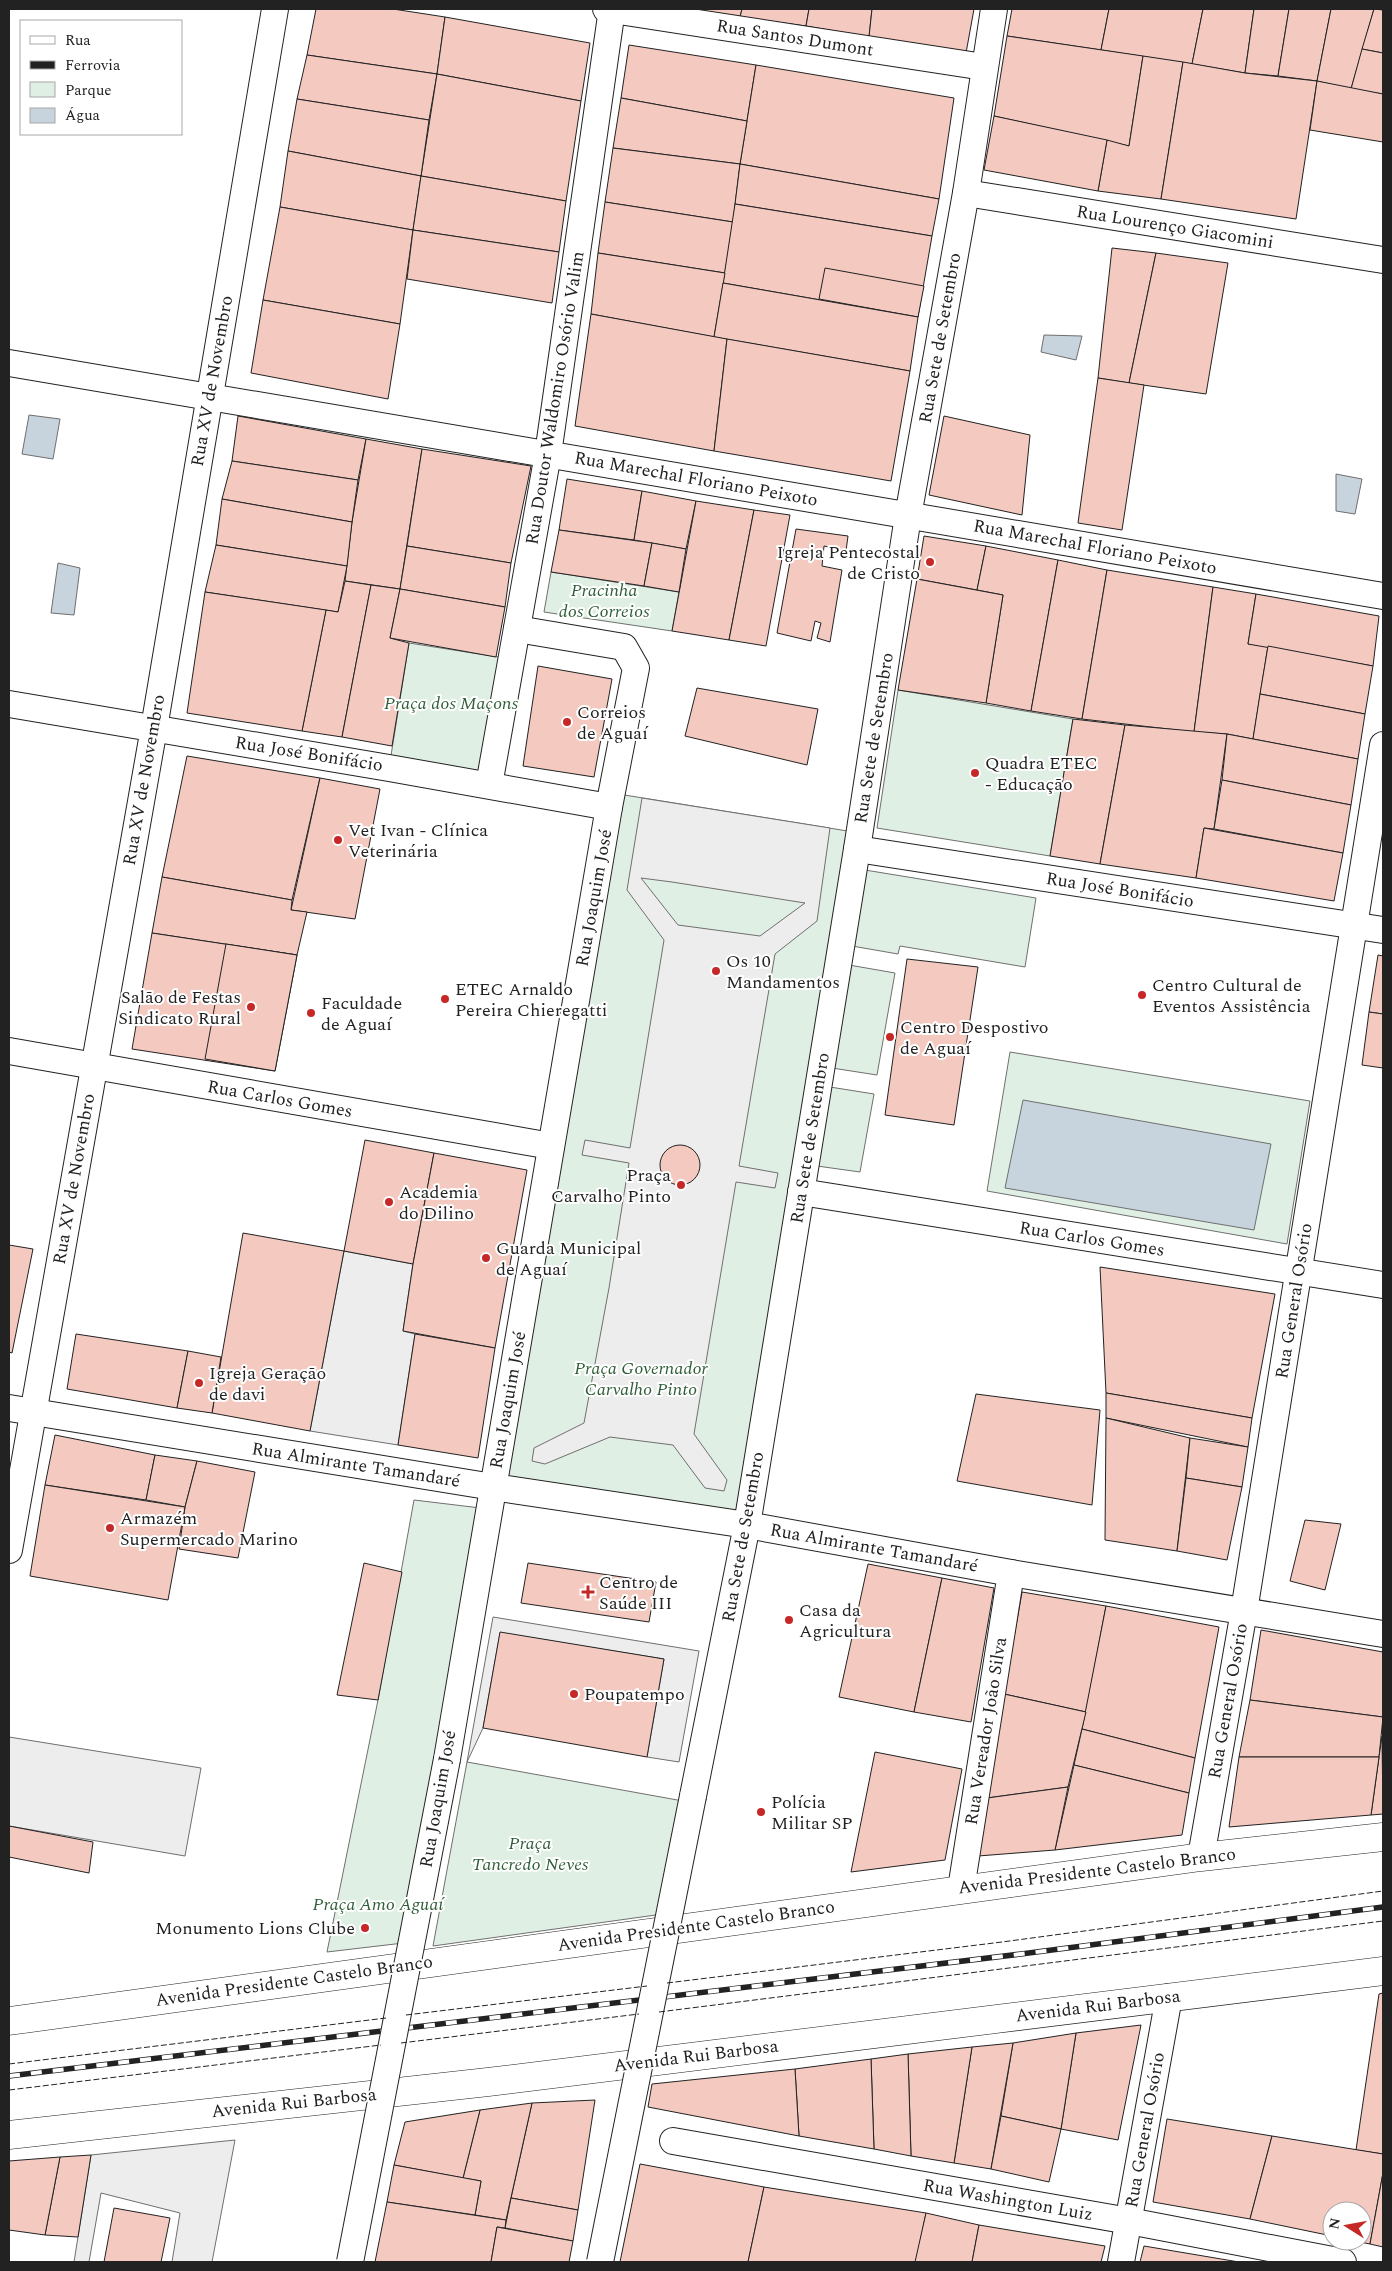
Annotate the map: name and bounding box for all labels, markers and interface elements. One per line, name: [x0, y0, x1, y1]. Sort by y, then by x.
street label: Rua Santos Dumont: [714, 12, 876, 64]
legend: [20, 20, 182, 135]
text: Rua: [65, 29, 91, 52]
text: Ferrovia: [65, 54, 121, 77]
text: Parque: [65, 79, 112, 102]
text: Água: [65, 104, 101, 127]
street label: Rua Lourenço Giacomini: [1074, 198, 1276, 256]
street label: Rua Doutor Waldomiro Osório Valim: [518, 249, 592, 547]
street label: Rua Sete de Setembro: [912, 251, 968, 425]
street label: Rua XV de Novembro: [184, 293, 240, 469]
street label: Rua Marechal Floriano Peixoto: [572, 444, 820, 514]
street label: Rua Marechal Floriano Peixoto: [971, 512, 1219, 582]
place label: Igreja Pentecostal de Cristo: [777, 539, 920, 587]
marker: Igreja Pentecostal de Cristo: [924, 556, 936, 568]
park label: Pracinha dos Correios: [558, 577, 650, 625]
street label: Rua Sete de Setembro: [847, 651, 901, 825]
park label: Praça dos Maçons: [384, 690, 519, 717]
street label: Rua XV de Novembro: [116, 692, 172, 868]
place label: Correios de Aguaí: [577, 699, 649, 747]
marker: Correios de Aguaí: [561, 716, 573, 728]
street label: Rua José Bonifácio: [233, 729, 385, 779]
place label: Quadra ETEC - Educação: [985, 750, 1098, 798]
marker: Quadra ETEC - Educação: [969, 767, 981, 779]
place label: Vet Ivan - Clínica Veterinária: [348, 817, 488, 865]
street label: Rua Joaquim José: [569, 827, 619, 969]
marker: Vet Ivan - Clínica Veterinária: [332, 834, 344, 846]
street label: Rua José Bonifácio: [1044, 865, 1196, 915]
place label: Os 10 Mandamentos: [726, 948, 840, 996]
marker: Os 10 Mandamentos: [710, 965, 722, 977]
place label: Centro Cultural de Eventos Assistência: [1152, 972, 1311, 1020]
place label: ETEC Arnaldo Pereira Chieregatti: [455, 976, 607, 1024]
place label: Salão de Festas Sindicato Rural: [118, 984, 241, 1032]
marker: Centro Cultural de Eventos Assistência: [1136, 989, 1148, 1001]
place label: Faculdade de Aguaí: [321, 990, 402, 1038]
marker: ETEC Arnaldo Pereira Chieregatti: [439, 993, 451, 1005]
marker: Salão de Festas Sindicato Rural: [245, 1001, 257, 1013]
marker: Faculdade de Aguaí: [305, 1007, 317, 1019]
place label: Centro Despostivo de Aguaí: [900, 1014, 1049, 1062]
marker: Centro Despostivo de Aguaí: [884, 1031, 896, 1043]
street label: Rua Sete de Setembro: [783, 1051, 837, 1225]
street label: Rua Carlos Gomes: [205, 1073, 355, 1125]
street label: Rua XV de Novembro: [46, 1091, 102, 1267]
place label: Praça Carvalho Pinto: [551, 1162, 671, 1210]
place label: Academia do Dilino: [399, 1179, 478, 1227]
marker: Praça Carvalho Pinto: [675, 1179, 687, 1191]
marker: Academia do Dilino: [383, 1196, 395, 1208]
street label: Rua Carlos Gomes: [1017, 1214, 1167, 1264]
street label: Rua General Osório: [1268, 1221, 1320, 1381]
place label: Guarda Municipal de Aguaí: [496, 1235, 641, 1283]
marker: Guarda Municipal de Aguaí: [480, 1252, 492, 1264]
street label: Rua Joaquim José: [483, 1329, 533, 1471]
park label: Praça Governador Carvalho Pinto: [574, 1355, 709, 1403]
place label: Igreja Geração de davi: [209, 1360, 326, 1408]
marker: Igreja Geração de davi: [193, 1377, 205, 1389]
street label: Rua Almirante Tamandaré: [250, 1435, 462, 1495]
street label: Rua Sete de Setembro: [715, 1450, 771, 1624]
place label: Armazém Supermercado Marino: [120, 1505, 298, 1553]
street label: Rua Almirante Tamandaré: [768, 1516, 980, 1580]
marker: Armazém Supermercado Marino: [104, 1522, 116, 1534]
place label: Centro de Saúde III: [599, 1569, 678, 1617]
marker: Centro de Saúde III: [581, 1585, 595, 1599]
place label: Casa da Agricultura: [799, 1597, 891, 1645]
marker: Casa da Agricultura: [783, 1614, 795, 1626]
street label: Rua General Osório: [1201, 1621, 1255, 1781]
street label: Rua Vereador João Silva: [958, 1635, 1014, 1827]
place label: Poupatempo: [584, 1681, 685, 1708]
marker: Poupatempo: [568, 1688, 580, 1700]
street label: Rua Joaquim José: [413, 1728, 463, 1870]
place label: Polícia Militar SP: [771, 1789, 853, 1837]
marker: Polícia Militar SP: [755, 1806, 767, 1818]
park label: Praça Tancredo Neves: [472, 1830, 589, 1878]
street label: Avenida Presidente Castelo Branco: [957, 1841, 1237, 1901]
park label: Praça Amo Aguaí: [313, 1891, 445, 1918]
street label: Avenida Presidente Castelo Branco: [556, 1893, 836, 1959]
place label: Monumento Lions Clube: [155, 1915, 355, 1942]
marker: Monumento Lions Clube: [359, 1922, 371, 1934]
street label: Avenida Presidente Castelo Branco: [154, 1948, 434, 2014]
street label: Avenida Rui Barbosa: [1014, 1982, 1182, 2030]
street label: Avenida Rui Barbosa: [612, 2032, 780, 2080]
street label: Rua General Osório: [1118, 2050, 1172, 2210]
street label: Avenida Rui Barbosa: [210, 2081, 378, 2125]
street label: Rua Washington Luiz: [921, 2172, 1095, 2228]
north arrow: [1322, 2201, 1372, 2251]
text: N: [1323, 2216, 1346, 2231]

